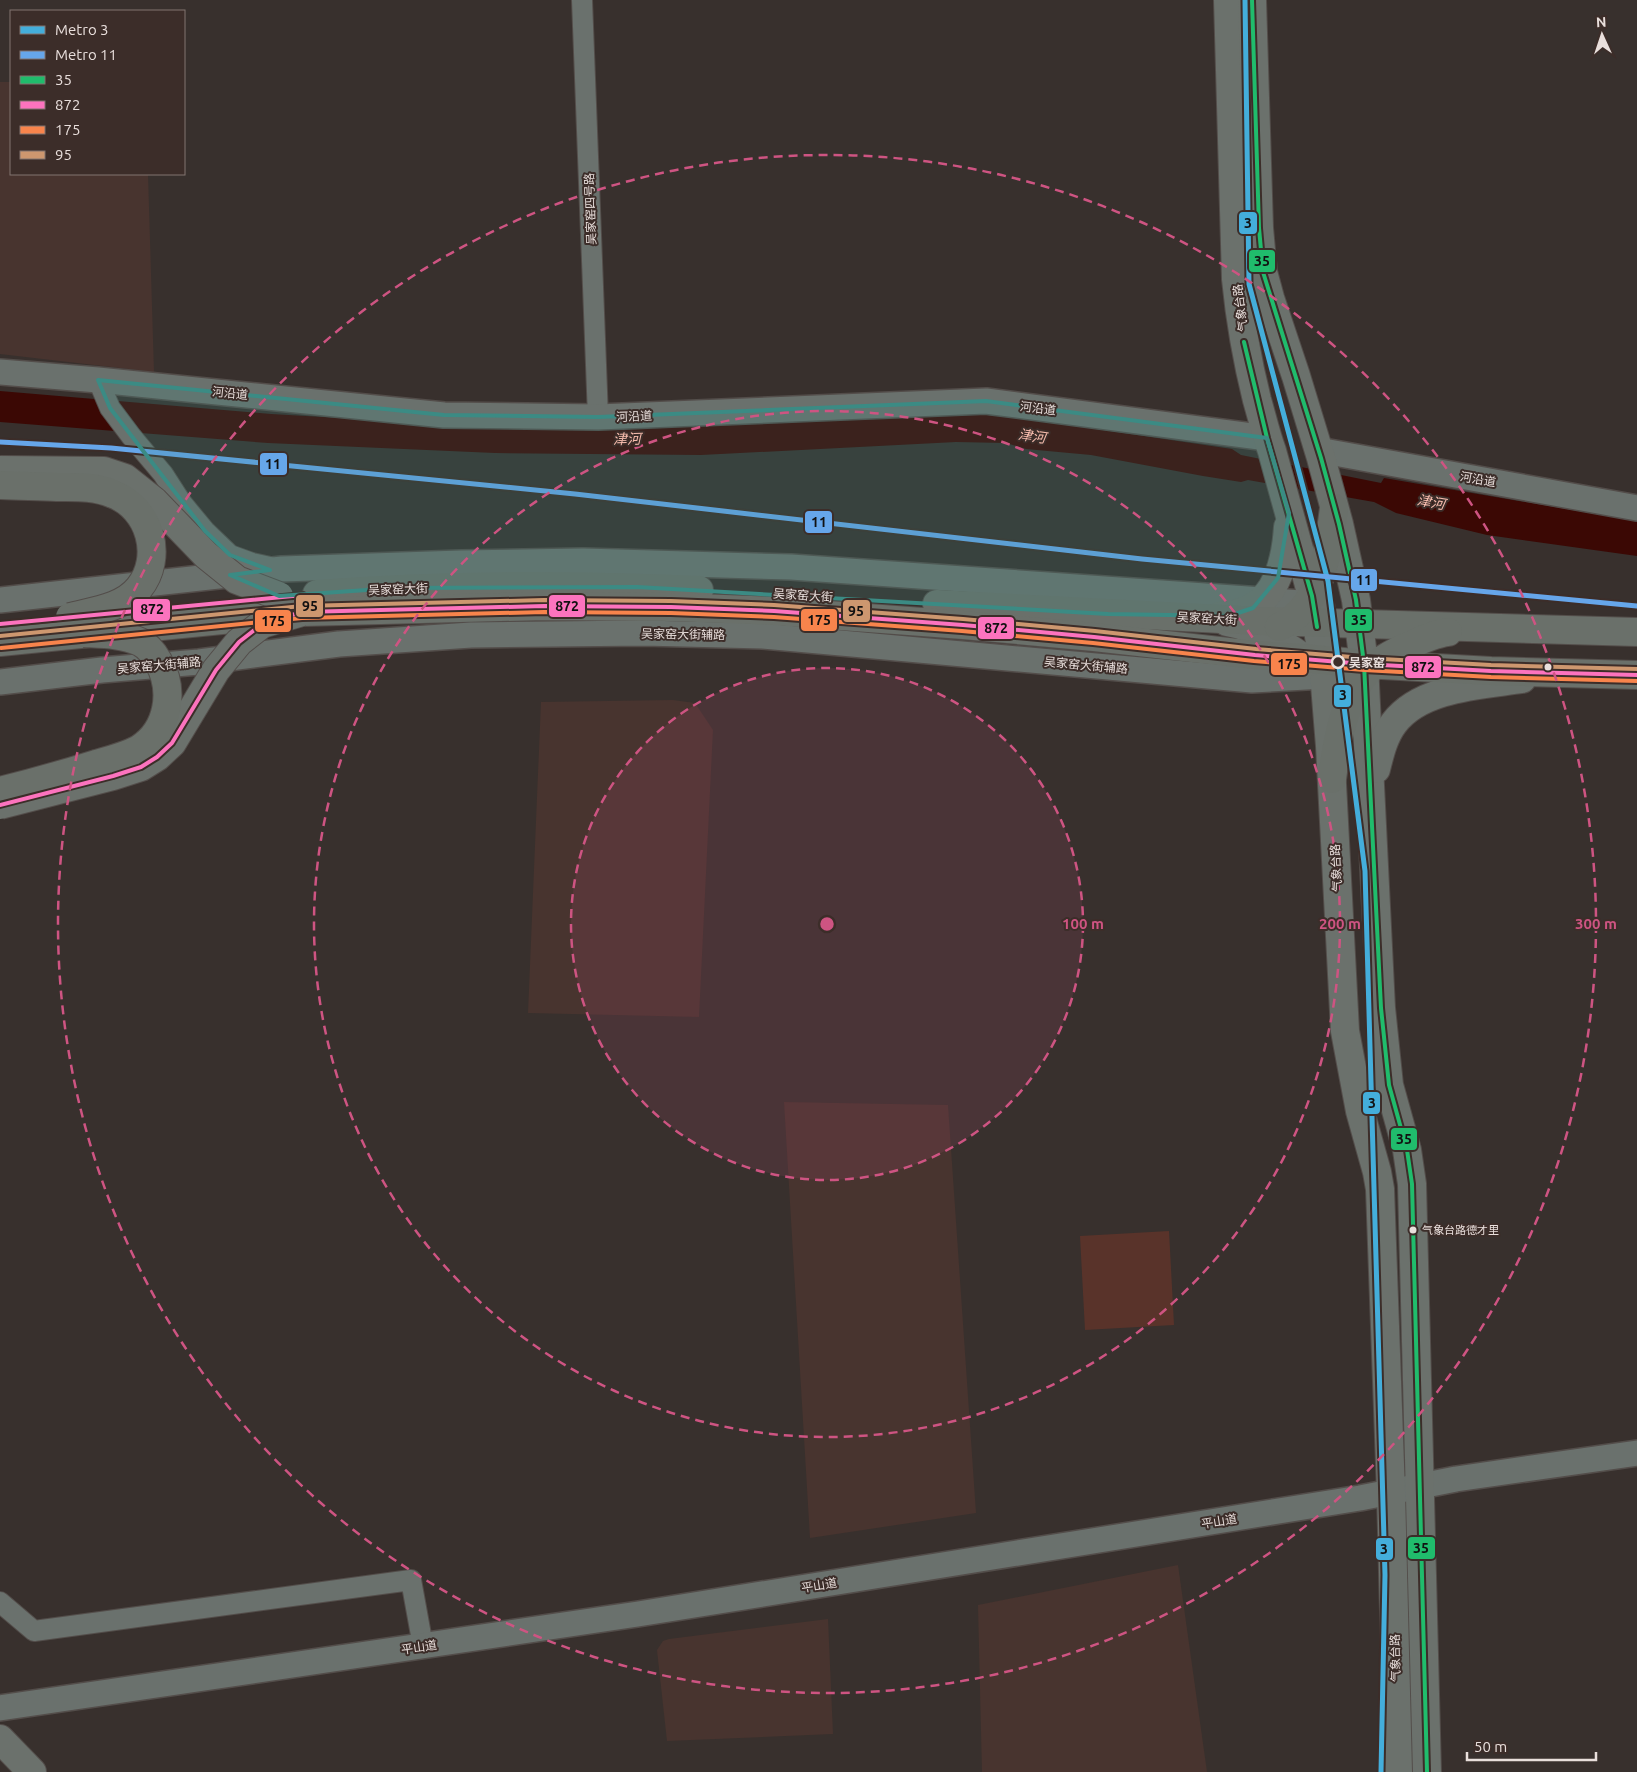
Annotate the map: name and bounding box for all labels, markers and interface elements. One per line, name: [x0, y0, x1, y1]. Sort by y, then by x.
legend: [10, 10, 185, 175]
north arrow: [1577, 10, 1627, 60]
text: N: [1596, 14, 1607, 30]
text: Metro 3: [55, 21, 109, 38]
text: Metro 11: [55, 46, 117, 63]
text: 35: [55, 71, 72, 88]
text: 872: [55, 96, 80, 113]
text: 175: [55, 121, 80, 138]
text: 95: [55, 146, 72, 163]
street label: 吴家窑四号路: [582, 173, 598, 245]
line badge: 3: [1238, 211, 1258, 235]
text: 3: [1244, 215, 1252, 231]
line badge: 35: [1248, 249, 1276, 273]
text: 35: [1254, 253, 1270, 269]
street label: 气象台路: [1231, 283, 1249, 333]
street label: 河沿道: [211, 385, 249, 401]
street label: 河沿道: [1019, 399, 1057, 417]
street label: 河沿道: [616, 409, 652, 423]
water label: 津河: [1017, 426, 1050, 446]
water label: 津河: [613, 431, 644, 447]
line badge: 11: [259, 452, 288, 476]
text: 11: [265, 456, 281, 472]
street label: 河沿道: [1459, 469, 1497, 489]
water label: 津河: [1416, 492, 1449, 513]
line badge: 11: [804, 510, 833, 534]
text: 11: [811, 514, 827, 530]
line badge: 11: [1350, 568, 1378, 592]
text: 11: [1356, 572, 1372, 588]
street label: 吴家窑大街: [368, 581, 428, 597]
street label: 吴家窑大街: [773, 586, 833, 604]
line badge: 95: [295, 594, 324, 618]
line badge: 872: [548, 594, 586, 618]
line badge: 872: [132, 598, 171, 622]
text: 95: [302, 598, 318, 614]
text: 872: [555, 598, 579, 614]
line badge: 95: [842, 599, 871, 623]
text: 872: [140, 601, 164, 617]
text: 95: [848, 603, 864, 619]
line badge: 175: [800, 608, 838, 632]
line badge: 35: [1344, 608, 1373, 632]
line badge: 175: [254, 609, 292, 633]
street label: 吴家窑大街: [1177, 610, 1237, 626]
text: 175: [807, 612, 831, 628]
text: 35: [1351, 612, 1367, 628]
text: 175: [261, 613, 285, 629]
line badge: 872: [977, 616, 1015, 640]
text: 872: [984, 620, 1008, 636]
street label: 吴家窑大街辅路: [641, 627, 725, 641]
line badge: 175: [1270, 652, 1308, 676]
street label: 吴家窑大街辅路: [117, 655, 201, 675]
street label: 吴家窑大街辅路: [1044, 655, 1128, 675]
marker: 吴家窑: [1331, 655, 1345, 669]
line badge: 872: [1404, 655, 1442, 679]
text: 175: [1277, 656, 1301, 672]
place label: 吴家窑: [1349, 656, 1385, 669]
text: 872: [1411, 659, 1435, 675]
unlabelled marker: [1543, 662, 1553, 672]
line badge: 3: [1333, 684, 1352, 708]
text: 3: [1339, 687, 1347, 703]
street label: 气象台路: [1328, 844, 1344, 892]
centre of rings: [818, 915, 836, 933]
text: 100 m: [1062, 915, 1104, 932]
text: 200 m: [1319, 915, 1361, 932]
text: 300 m: [1575, 915, 1617, 932]
line badge: 3: [1362, 1091, 1381, 1115]
text: 3: [1368, 1095, 1376, 1111]
line badge: 35: [1390, 1127, 1418, 1151]
text: 35: [1396, 1131, 1412, 1147]
place label: 气象台路德才里: [1422, 1224, 1499, 1236]
marker: 气象台路德才里: [1408, 1225, 1418, 1235]
street label: 平山道: [1200, 1512, 1238, 1530]
line badge: 35: [1407, 1536, 1436, 1560]
line badge: 3: [1375, 1537, 1394, 1561]
text: 35: [1413, 1540, 1429, 1556]
text: 3: [1380, 1541, 1388, 1557]
street label: 平山道: [800, 1576, 838, 1594]
street label: 气象台路: [1388, 1634, 1402, 1682]
street label: 平山道: [400, 1638, 438, 1656]
scale bar: [1467, 1730, 1596, 1762]
text: 50 m: [1474, 1738, 1507, 1755]

